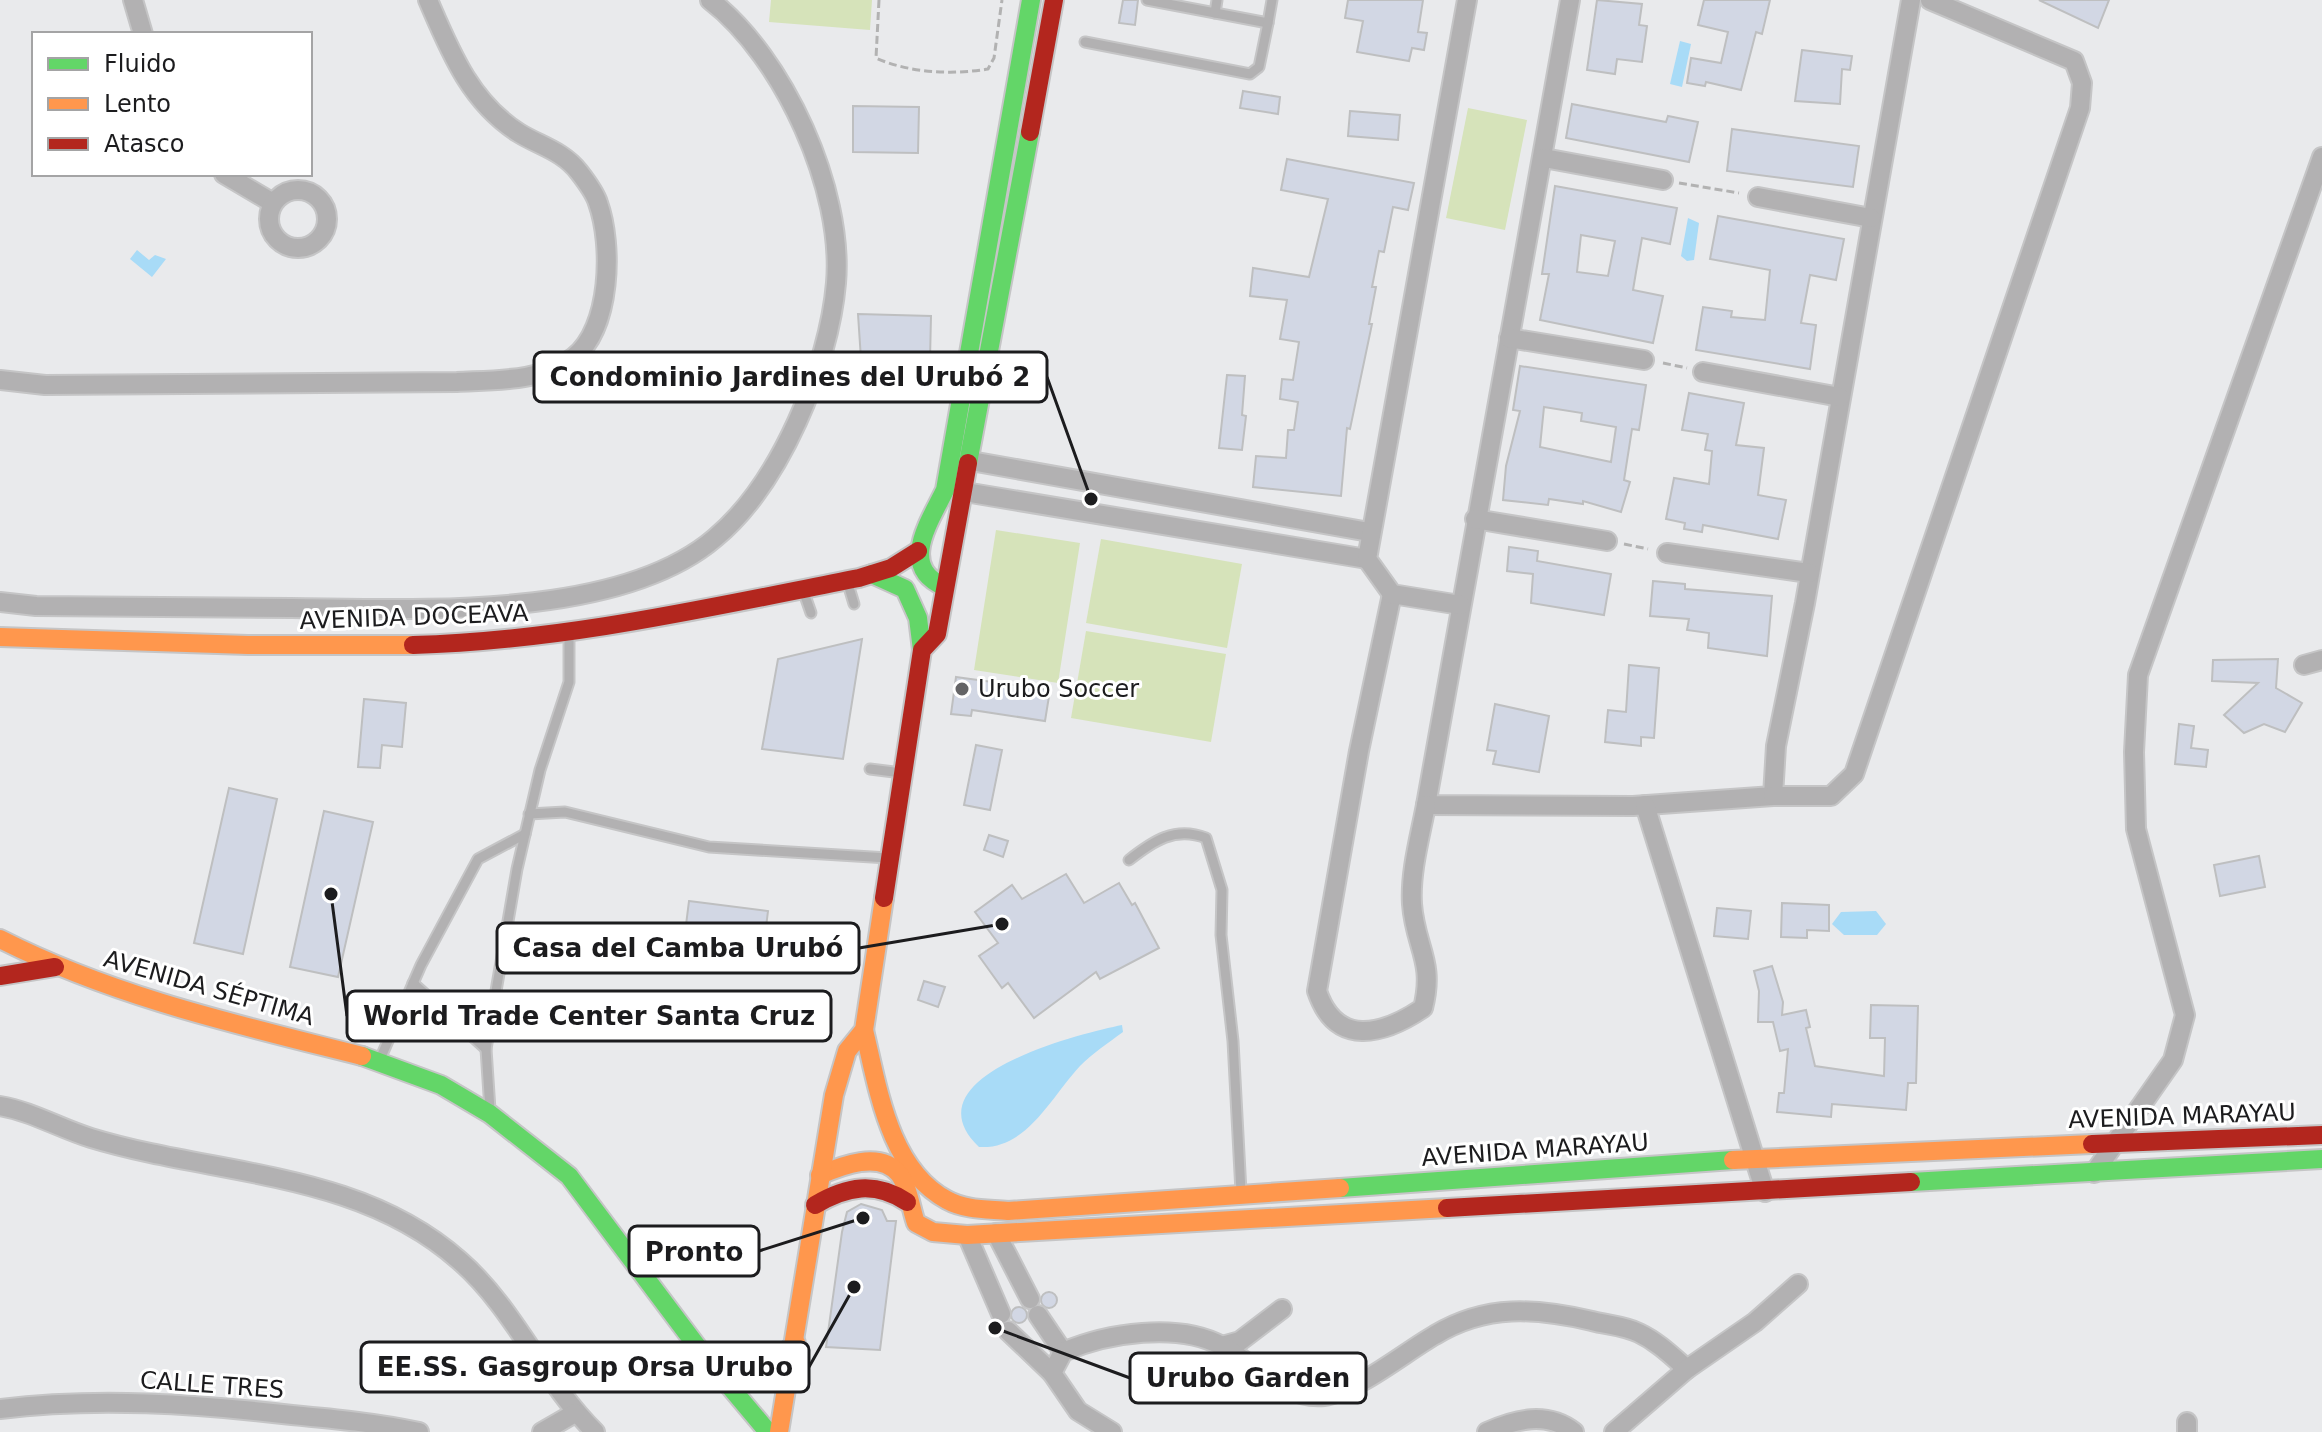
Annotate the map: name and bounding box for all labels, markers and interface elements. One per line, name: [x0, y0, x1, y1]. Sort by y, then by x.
legend: [32, 32, 312, 176]
text: Fluido: [104, 50, 176, 78]
text: Lento: [104, 90, 171, 118]
text: Atasco: [104, 130, 185, 158]
callout: Condominio Jardines del Urubó 2: [534, 352, 1047, 402]
text: Condominio Jardines del Urubó 2: [550, 362, 1030, 392]
street label: AVENIDA DOCEAVA: [299, 599, 530, 635]
place label: Urubo Soccer: [978, 675, 1139, 703]
marker: Urubo Soccer: [953, 680, 971, 698]
callout: Casa del Camba Urubó: [497, 923, 859, 973]
text: Casa del Camba Urubó: [513, 933, 843, 963]
street label: AVENIDA SÉPTIMA: [101, 944, 318, 1032]
callout: World Trade Center Santa Cruz: [347, 991, 831, 1041]
text: World Trade Center Santa Cruz: [363, 1001, 815, 1031]
street label: AVENIDA MARAYAU: [2068, 1098, 2296, 1134]
street label: AVENIDA MARAYAU: [1420, 1128, 1650, 1172]
callout: Pronto: [629, 1226, 759, 1276]
text: Pronto: [645, 1237, 743, 1267]
callout: EE.SS. Gasgroup Orsa Urubo: [361, 1342, 809, 1392]
text: EE.SS. Gasgroup Orsa Urubo: [377, 1352, 793, 1382]
callout: Urubo Garden: [1130, 1353, 1366, 1403]
text: Urubo Garden: [1146, 1363, 1350, 1393]
street label: CALLE TRES: [139, 1366, 285, 1404]

